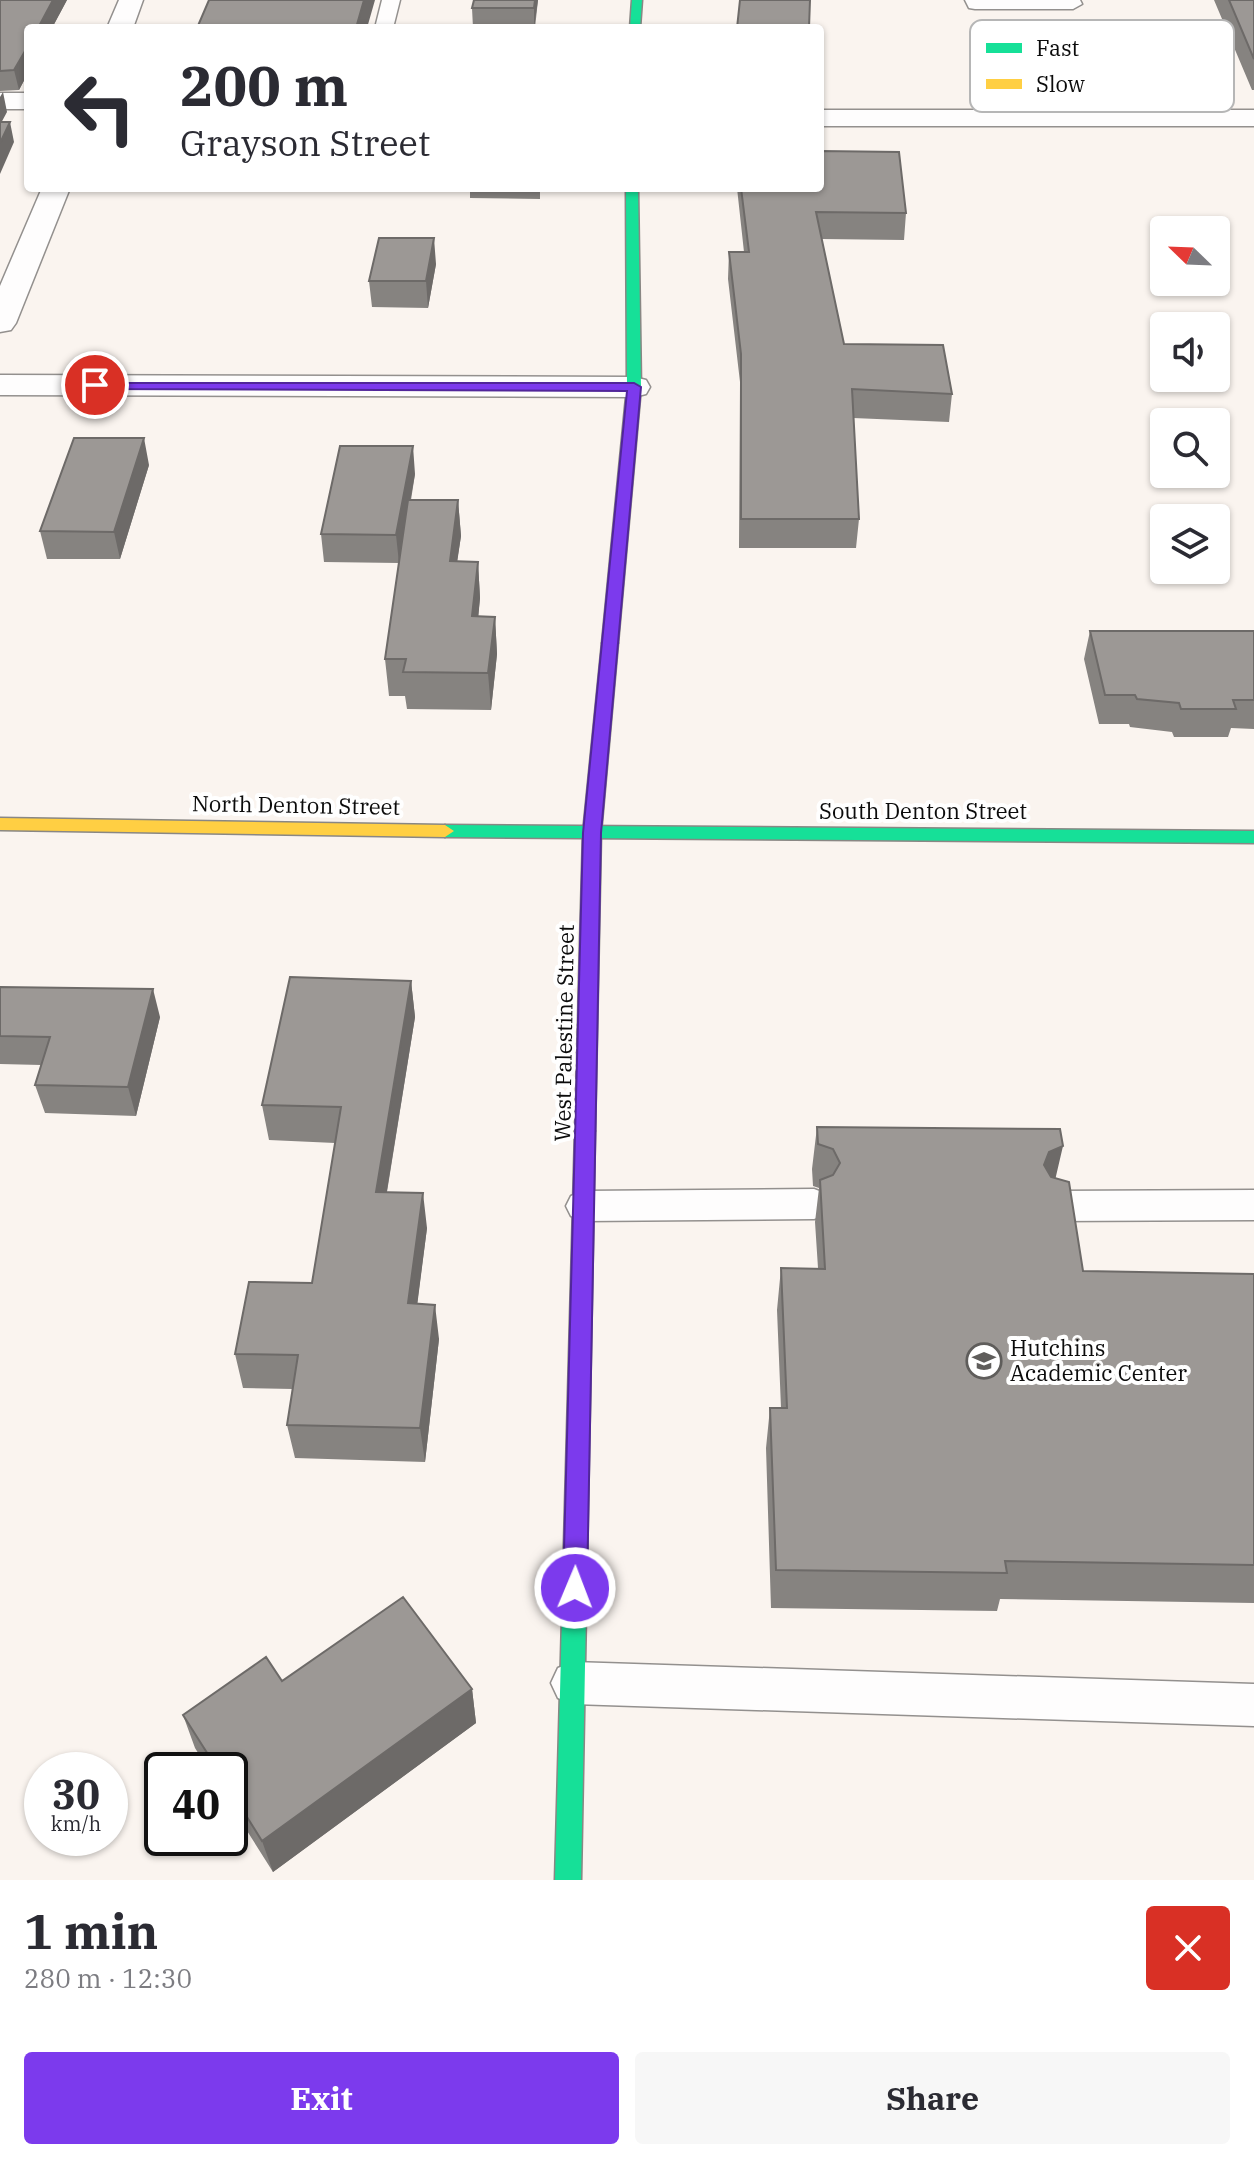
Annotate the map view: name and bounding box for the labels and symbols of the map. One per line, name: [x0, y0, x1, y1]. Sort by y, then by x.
legend: [970, 20, 1234, 112]
text: Fast: [1036, 33, 1079, 62]
text: Slow: [1036, 69, 1085, 98]
north arrow: [1150, 216, 1230, 296]
pin: [61, 351, 129, 419]
street label: North Denton Street: [192, 788, 401, 821]
street label: South Denton Street: [819, 796, 1027, 825]
street label: West Palestine Street: [547, 924, 580, 1142]
place label: Hutchins Academic Center: [1010, 1333, 1187, 1387]
school or university icon: Hutchins Academic Center: [965, 1342, 1003, 1380]
position arrow: [533, 1546, 617, 1630]
speed limit sign: 40: [144, 1752, 248, 1856]

